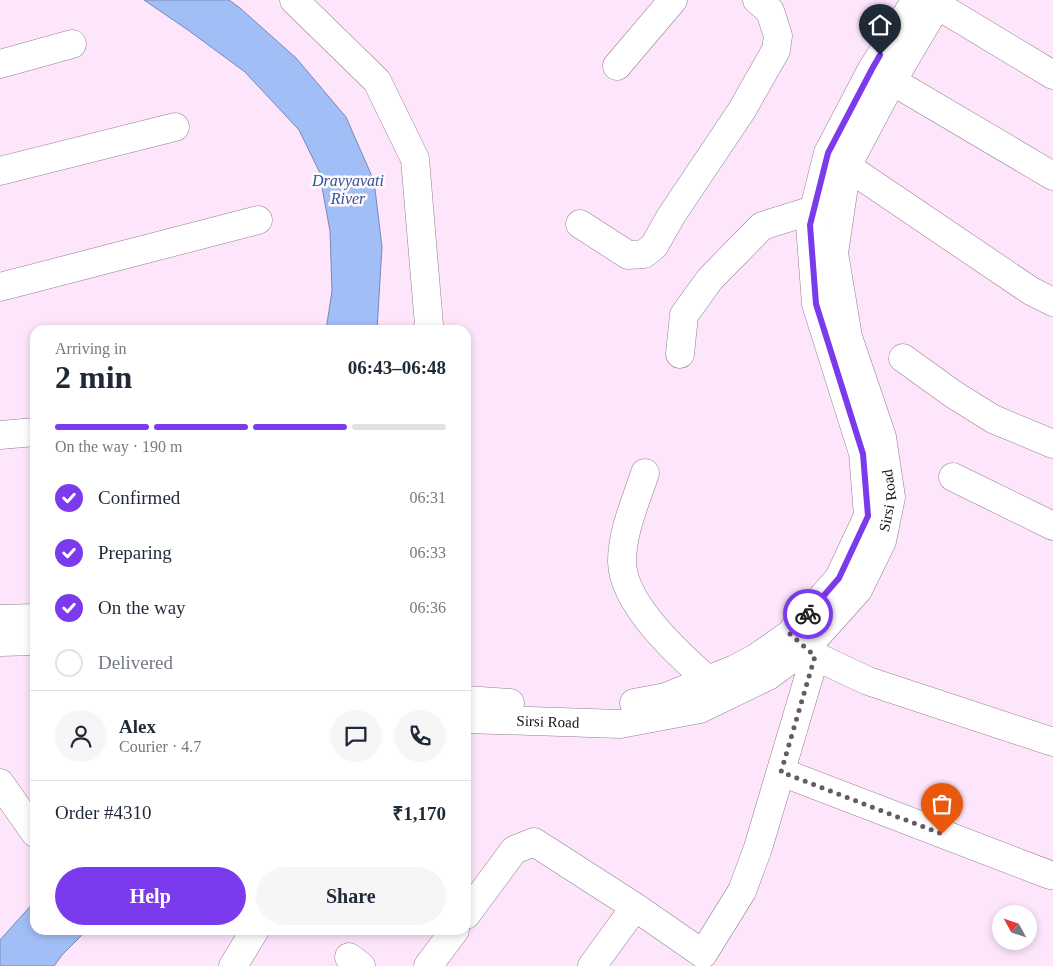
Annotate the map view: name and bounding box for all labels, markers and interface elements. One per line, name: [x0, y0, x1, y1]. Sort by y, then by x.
pin: [859, 4, 901, 55]
icon: home: [866, 11, 894, 39]
water label: Dravyavati River: [311, 172, 384, 207]
text: Arriving in: [55, 340, 127, 357]
text: 06:43–06:48: [348, 357, 446, 378]
text: 2 min: [55, 359, 132, 395]
text: On the way · 190 m: [55, 438, 183, 455]
street label: Sirsi Road: [876, 468, 899, 533]
icon: check: [55, 484, 83, 512]
text: Confirmed: [98, 487, 180, 508]
text: 06:31: [410, 489, 446, 506]
icon: check: [55, 539, 83, 567]
text: Preparing: [98, 542, 172, 563]
text: 06:33: [410, 544, 446, 561]
courier: [783, 589, 833, 639]
icon: check: [55, 594, 83, 622]
text: On the way: [98, 597, 186, 618]
text: 06:36: [410, 599, 446, 616]
icon: bike: [794, 600, 822, 628]
text: Delivered: [98, 652, 173, 673]
button: person: [55, 710, 107, 762]
button: chat: [330, 710, 382, 762]
button: phone: [394, 710, 446, 762]
street label: Sirsi Road: [516, 713, 580, 731]
text: Alex: [119, 716, 156, 737]
text: Courier · 4.7: [119, 738, 201, 755]
pin: [921, 783, 963, 834]
icon: bag: [928, 790, 956, 818]
text: Order #4310: [55, 802, 152, 823]
text: ₹1,170: [392, 803, 446, 824]
button: Help: [55, 867, 246, 925]
button: Share: [256, 867, 446, 925]
north arrow: [992, 905, 1038, 950]
map controls: [992, 905, 1037, 950]

